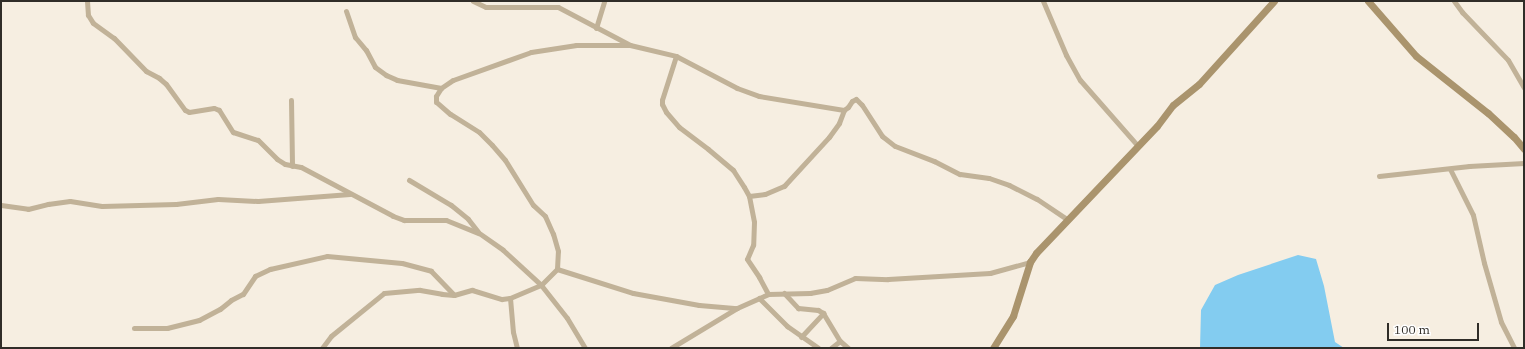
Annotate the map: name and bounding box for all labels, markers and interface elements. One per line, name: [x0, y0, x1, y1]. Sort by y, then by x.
scale bar: [1389, 315, 1481, 341]
text: 100 m: [1394, 322, 1430, 337]

